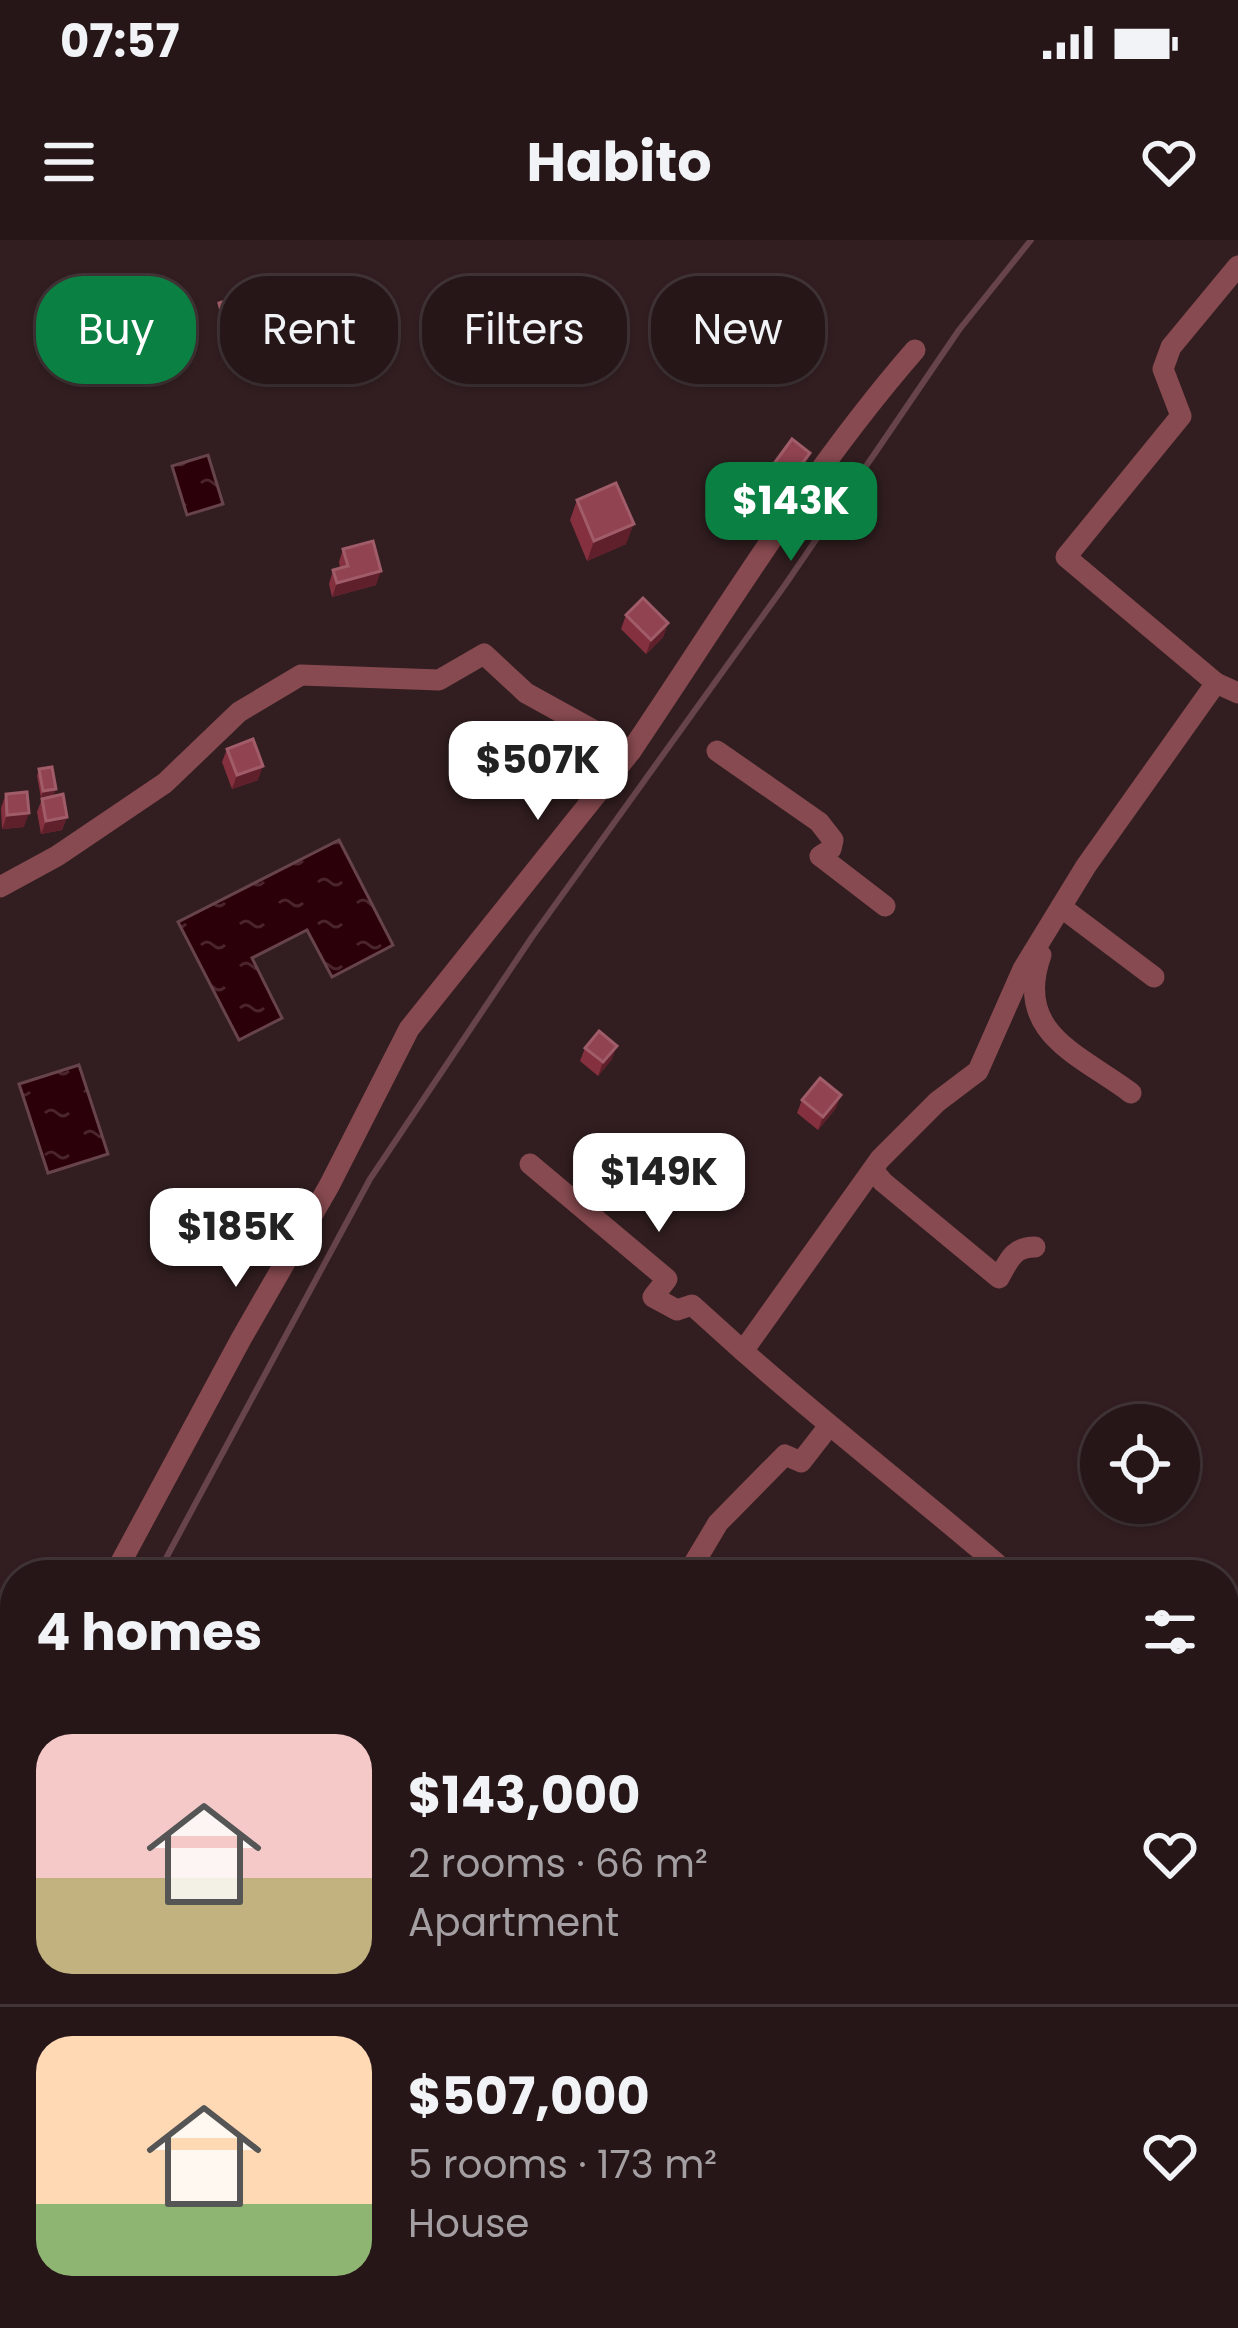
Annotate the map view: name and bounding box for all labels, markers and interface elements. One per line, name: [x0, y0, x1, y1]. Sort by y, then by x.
text: 07:57: [60, 10, 180, 73]
text: Habito: [526, 124, 712, 200]
icon: menu: [36, 129, 102, 195]
icon: heart: [1136, 129, 1202, 195]
chip: Buy: [36, 276, 196, 384]
chip: Rent: [220, 276, 398, 384]
chip: Filters: [422, 276, 627, 384]
chip: New: [651, 276, 825, 384]
pin: $143K: [707, 462, 875, 564]
text: $143K: [732, 473, 850, 528]
pin: $507K: [454, 721, 622, 823]
text: $507K: [476, 732, 600, 787]
pin: $149K: [575, 1133, 743, 1235]
text: $149K: [600, 1144, 718, 1199]
pin: $185K: [152, 1188, 320, 1290]
text: $185K: [177, 1199, 295, 1254]
map controls: [1080, 1404, 1200, 1524]
button: locate: [1080, 1404, 1200, 1524]
text: 4 homes: [36, 1596, 262, 1668]
icon: filters: [1137, 1599, 1203, 1665]
text: $143,000: [408, 1759, 641, 1831]
icon: home: [132, 1782, 276, 1926]
icon: heart: [1137, 1821, 1203, 1887]
text: 2 rooms · 66 m²: [408, 1836, 708, 1891]
text: Apartment: [408, 1895, 619, 1950]
text: $507,000: [408, 2060, 650, 2132]
icon: home: [132, 2084, 276, 2228]
icon: heart: [1137, 2123, 1203, 2189]
text: 5 rooms · 173 m²: [408, 2137, 717, 2192]
text: House: [408, 2196, 529, 2251]

